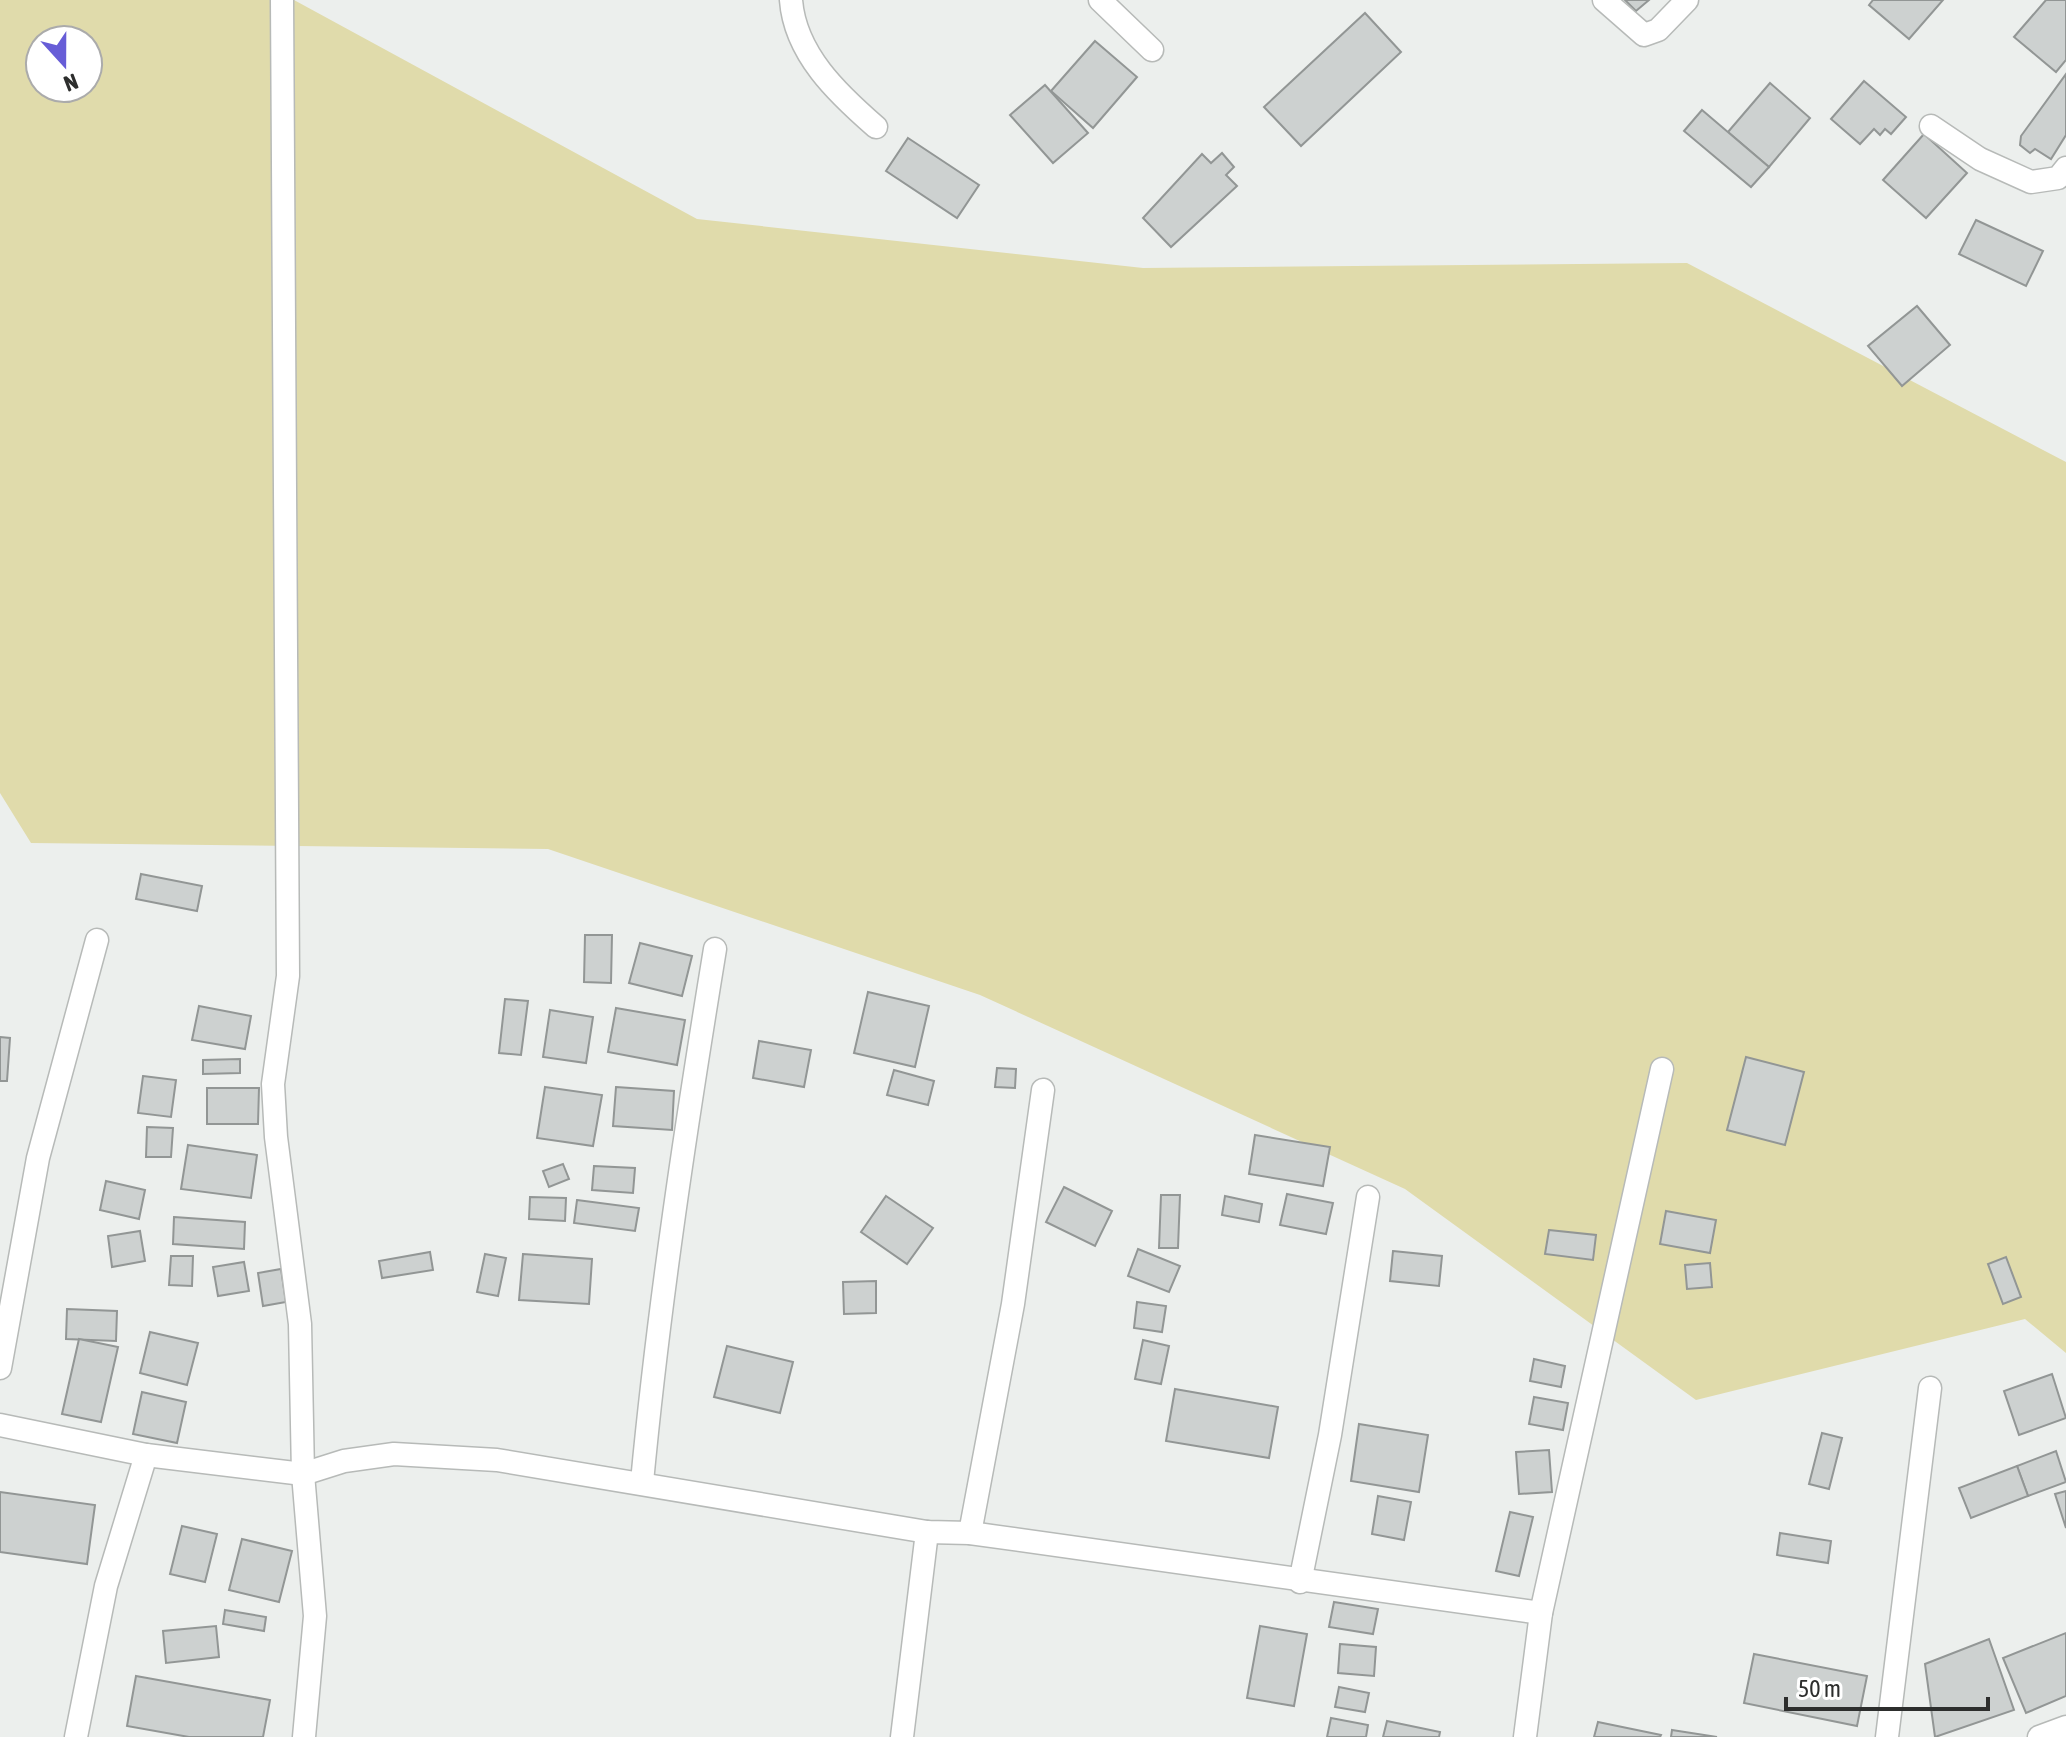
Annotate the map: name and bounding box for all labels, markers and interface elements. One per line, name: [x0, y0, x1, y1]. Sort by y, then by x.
north arrow: [24, 24, 104, 104]
text: N: [60, 68, 82, 97]
scale bar: [1786, 1661, 1988, 1711]
text: 50 m: [1798, 1675, 1841, 1702]

